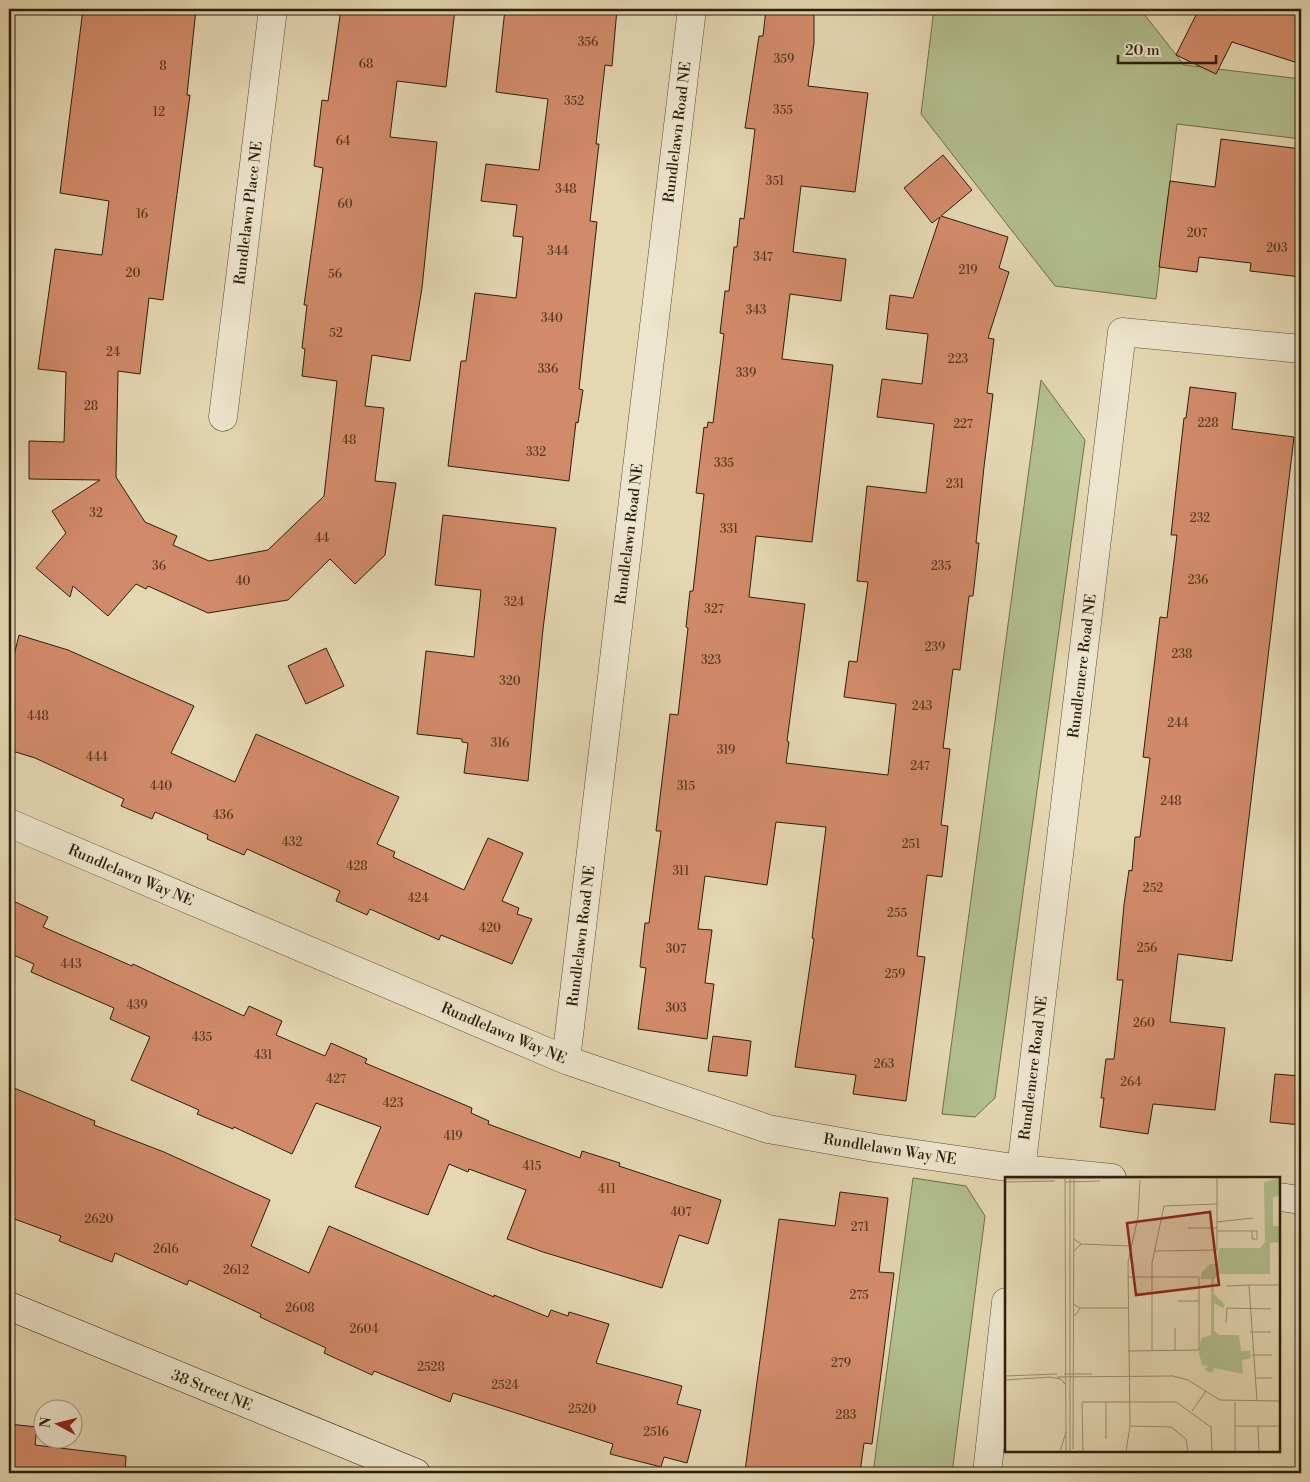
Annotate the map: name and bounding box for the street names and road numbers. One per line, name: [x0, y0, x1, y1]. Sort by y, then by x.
street label: Rundlelawn Road NE: [659, 60, 696, 204]
street label: Rundlelawn Place NE: [230, 140, 267, 286]
street label: Rundlelawn Road NE: [611, 462, 648, 606]
street label: Rundlemere Road NE: [1064, 593, 1101, 739]
street label: Rundlelawn Way NE: [65, 840, 197, 911]
street label: Rundlelawn Road NE: [563, 864, 600, 1008]
street label: Rundlemere Road NE: [1015, 995, 1052, 1141]
street label: Rundlelawn Way NE: [438, 998, 570, 1069]
street label: Rundlelawn Way NE: [822, 1130, 958, 1169]
street label: 38 Street NE: [168, 1366, 255, 1415]

